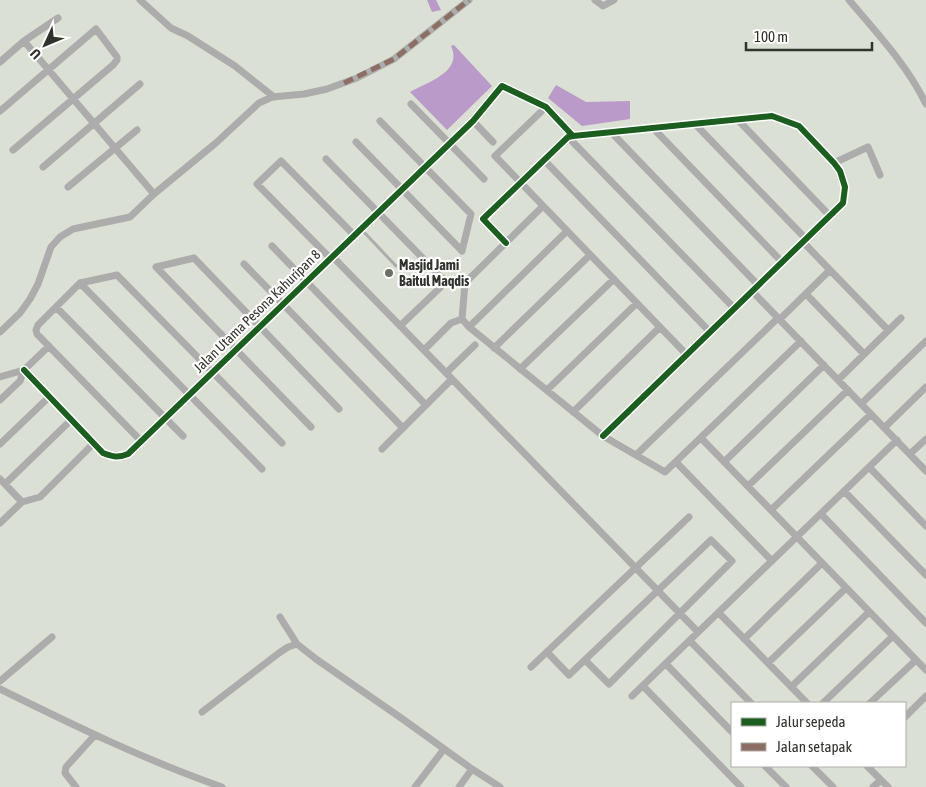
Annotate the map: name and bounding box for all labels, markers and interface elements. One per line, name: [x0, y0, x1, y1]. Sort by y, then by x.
north arrow: [20, 20, 70, 70]
scale bar: [746, 20, 872, 52]
text: 100 m: [754, 28, 788, 45]
text: U: [27, 46, 44, 63]
street label: Jalan Utama Pesona Kahuripan 8: [190, 246, 324, 376]
place label: Masjid Jami Baitul Maqdis: [399, 257, 469, 289]
marker: Masjid Jami Baitul Maqdis: [383, 267, 395, 279]
legend: [731, 702, 906, 767]
text: Jalur sepeda: [776, 713, 846, 730]
text: Jalan setapak: [776, 738, 853, 755]

